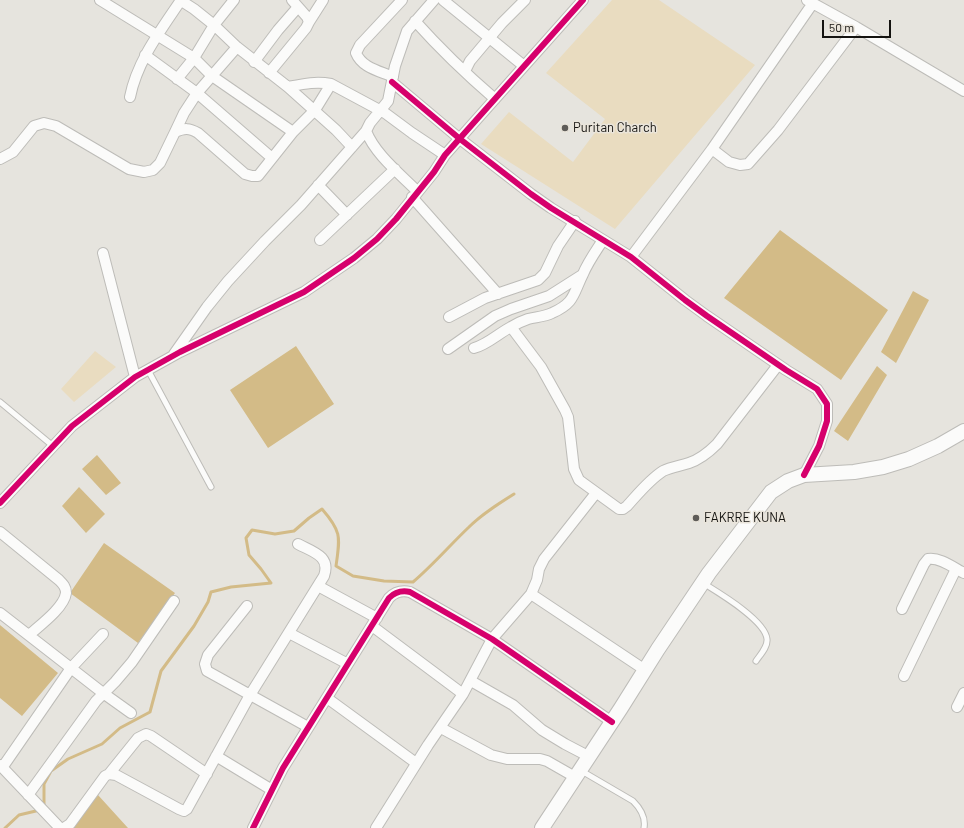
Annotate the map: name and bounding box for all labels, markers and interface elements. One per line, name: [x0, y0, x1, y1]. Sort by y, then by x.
scale bar: [824, 12, 893, 38]
text: 50 m: [829, 20, 854, 34]
place label: Puritan Charch: [573, 120, 657, 136]
marker: Puritan Charch: [560, 123, 570, 133]
place label: FAKRRE KUNA: [704, 510, 786, 526]
marker: FAKRRE KUNA: [691, 513, 701, 523]

